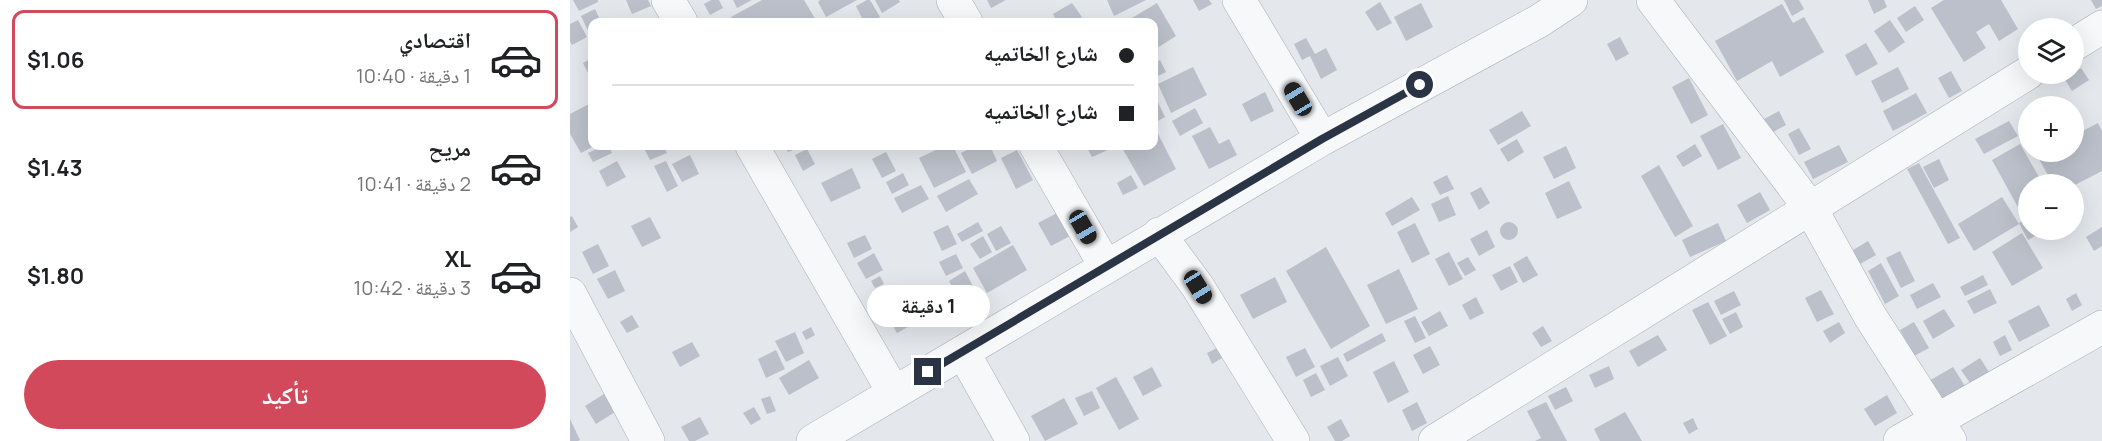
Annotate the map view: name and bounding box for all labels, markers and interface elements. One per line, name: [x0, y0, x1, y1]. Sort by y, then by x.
map controls: [2018, 18, 2084, 240]
button: layers: [2018, 18, 2084, 84]
text: اقتصادي: [399, 25, 471, 55]
icon: car: [489, 33, 543, 87]
text: شارع الخاتميه: [984, 38, 1098, 68]
text: $1.06: [27, 45, 84, 75]
text: 1 دقيقة · 10:40: [356, 62, 471, 89]
route start: [1406, 71, 1433, 98]
car: [1281, 79, 1315, 119]
text: شارع الخاتميه: [984, 96, 1098, 126]
button: +: [2018, 96, 2084, 162]
text: مريح: [428, 133, 471, 163]
icon: car: [489, 141, 543, 195]
text: $1.43: [27, 153, 82, 183]
text: 2 دقيقة · 10:41: [357, 170, 471, 197]
button: −: [2018, 174, 2084, 240]
car: [1066, 207, 1100, 247]
text: XL: [445, 244, 471, 274]
icon: car: [489, 249, 543, 303]
text: $1.80: [27, 261, 84, 291]
car: [1181, 267, 1215, 307]
text: 3 دقيقة · 10:42: [354, 274, 471, 301]
callout: 1 دقيقة: [866, 285, 989, 327]
text: 1 دقيقة: [901, 292, 956, 319]
route end: [914, 358, 941, 385]
button: تأكيد: [24, 360, 546, 429]

